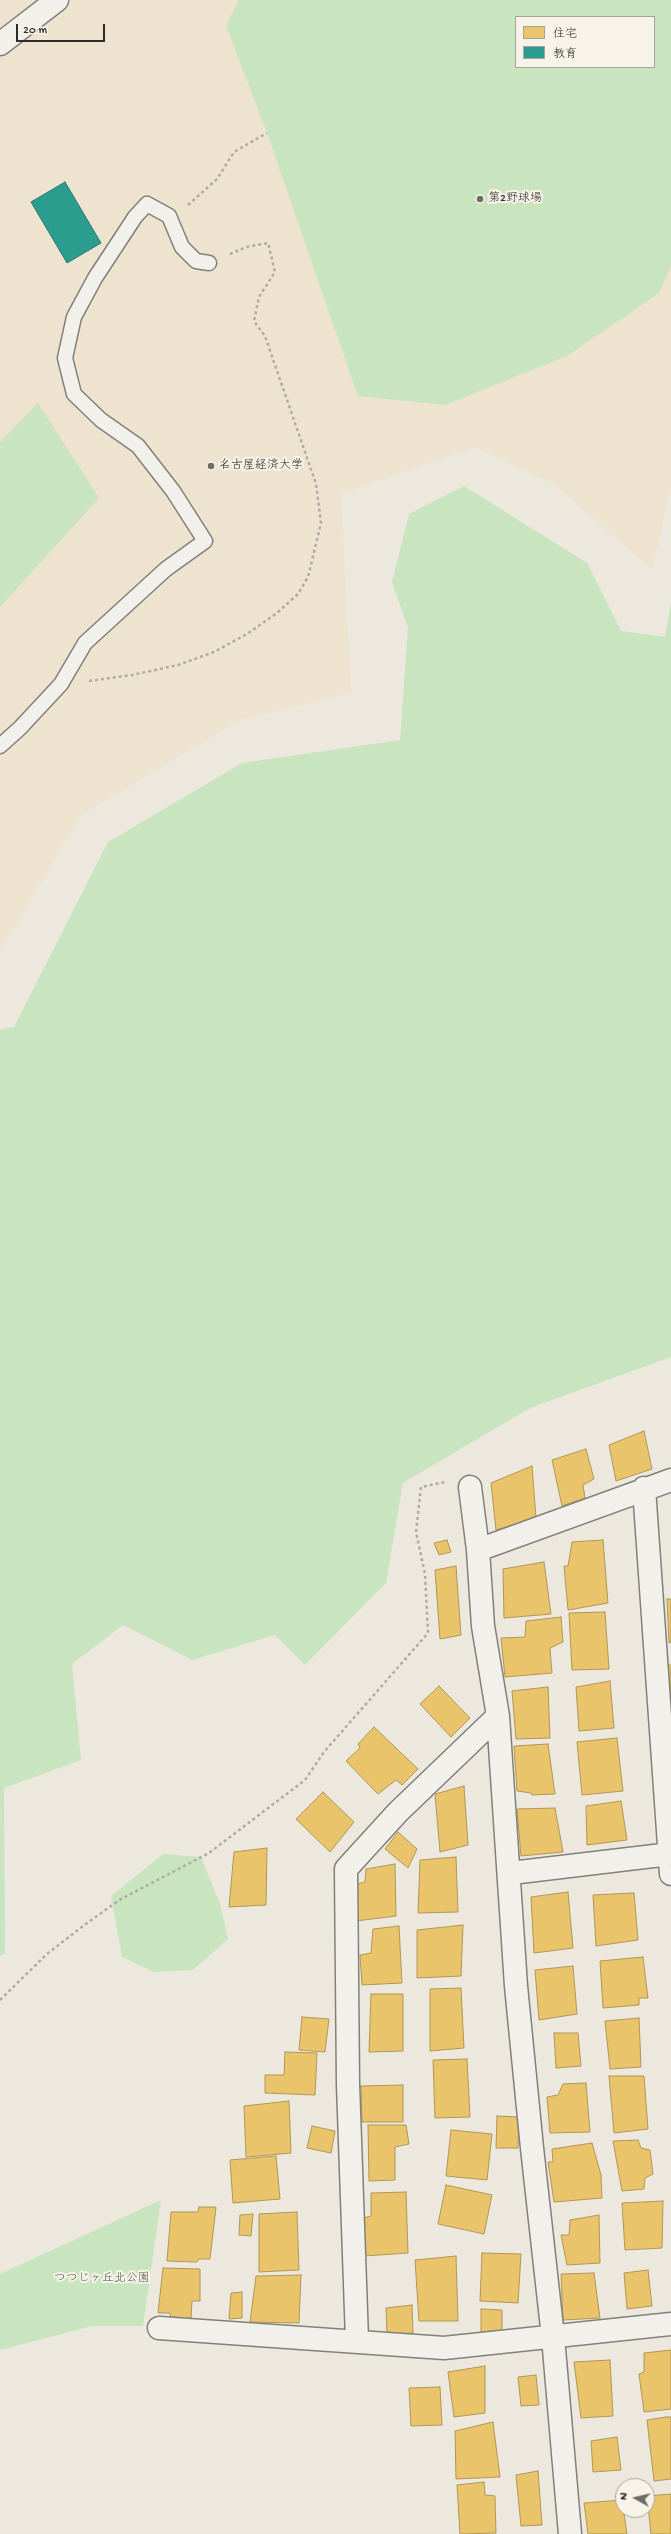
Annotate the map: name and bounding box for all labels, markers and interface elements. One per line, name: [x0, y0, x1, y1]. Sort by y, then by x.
scale bar: [18, 16, 107, 42]
legend: [515, 16, 655, 68]
text: 20 m: [23, 24, 47, 38]
text: 住宅: [553, 28, 577, 42]
text: 教育: [553, 48, 577, 62]
place label: 第2野球場: [488, 192, 542, 206]
marker: 第2野球場: [475, 194, 485, 204]
place label: 名古屋経済大学: [219, 459, 303, 473]
marker: 名古屋経済大学: [206, 461, 216, 471]
park label: つつじヶ丘北公園: [54, 2272, 150, 2286]
north arrow: [615, 2478, 655, 2518]
text: N: [618, 2492, 631, 2501]

